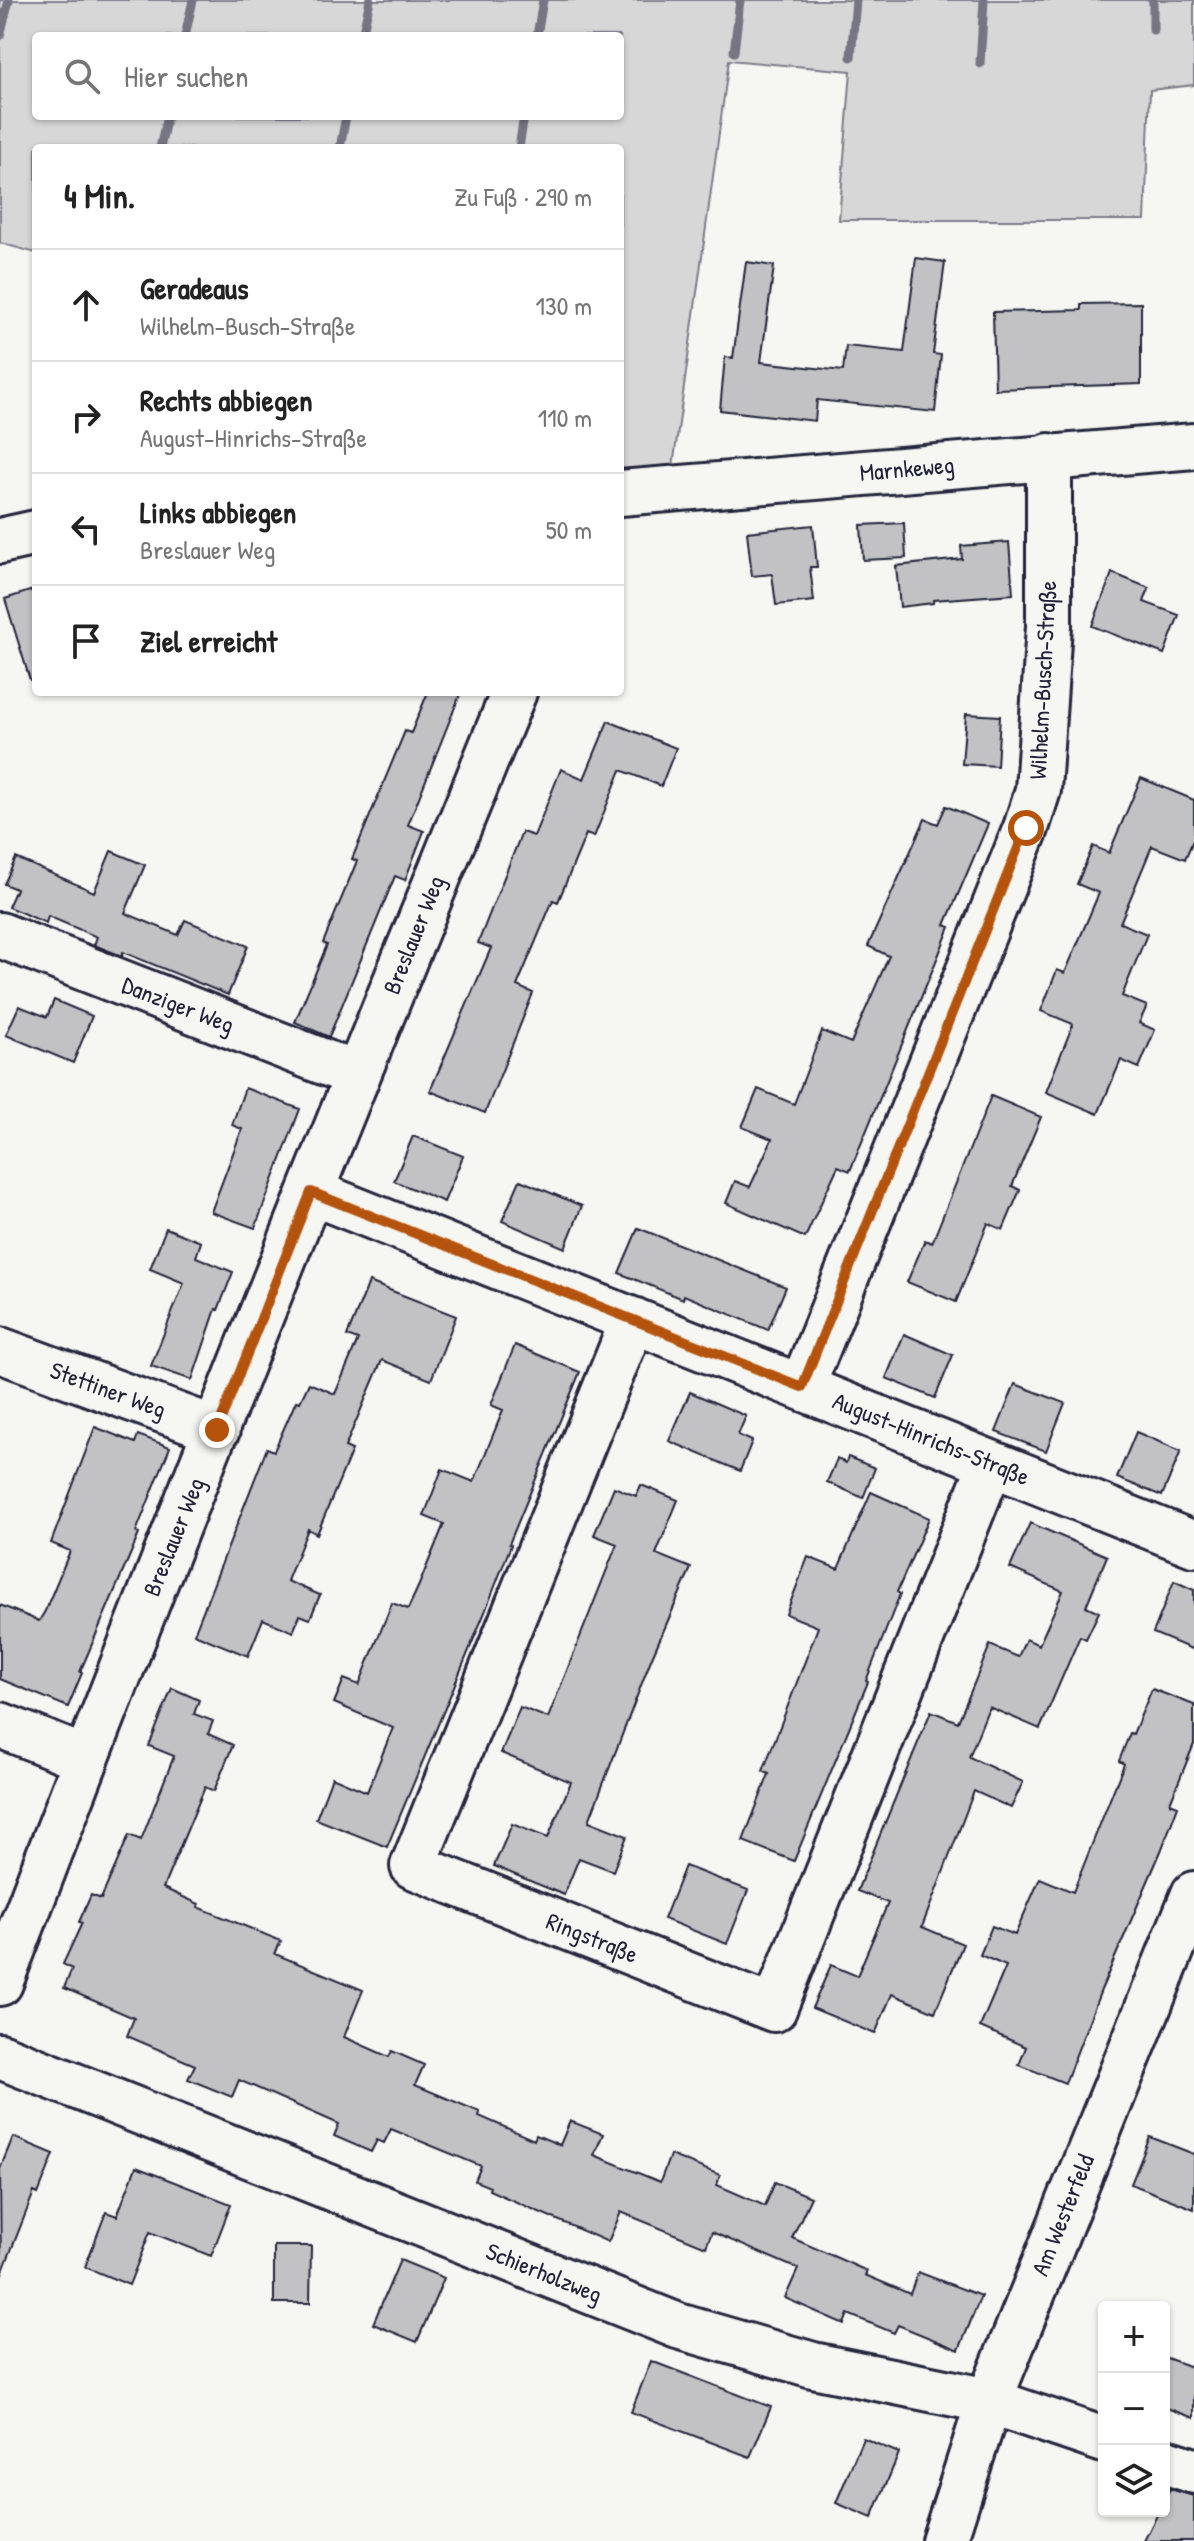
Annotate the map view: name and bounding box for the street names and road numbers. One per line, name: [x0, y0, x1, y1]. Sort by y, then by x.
street label: Marnkeweg: [858, 448, 955, 488]
street label: Wilhelm-Busch-Straße: [1021, 579, 1063, 780]
street label: Breslauer Weg: [375, 871, 451, 999]
street label: Danziger Weg: [118, 968, 239, 1040]
street label: Stettiner Weg: [46, 1353, 171, 1425]
street label: August-Hinrichs-Straße: [828, 1384, 1035, 1492]
street label: Breslauer Weg: [135, 1473, 211, 1601]
street label: Ringstraße: [542, 1904, 643, 1970]
street label: Am Westerfeld: [1023, 2149, 1101, 2280]
street label: Schierholzweg: [482, 2234, 607, 2310]

